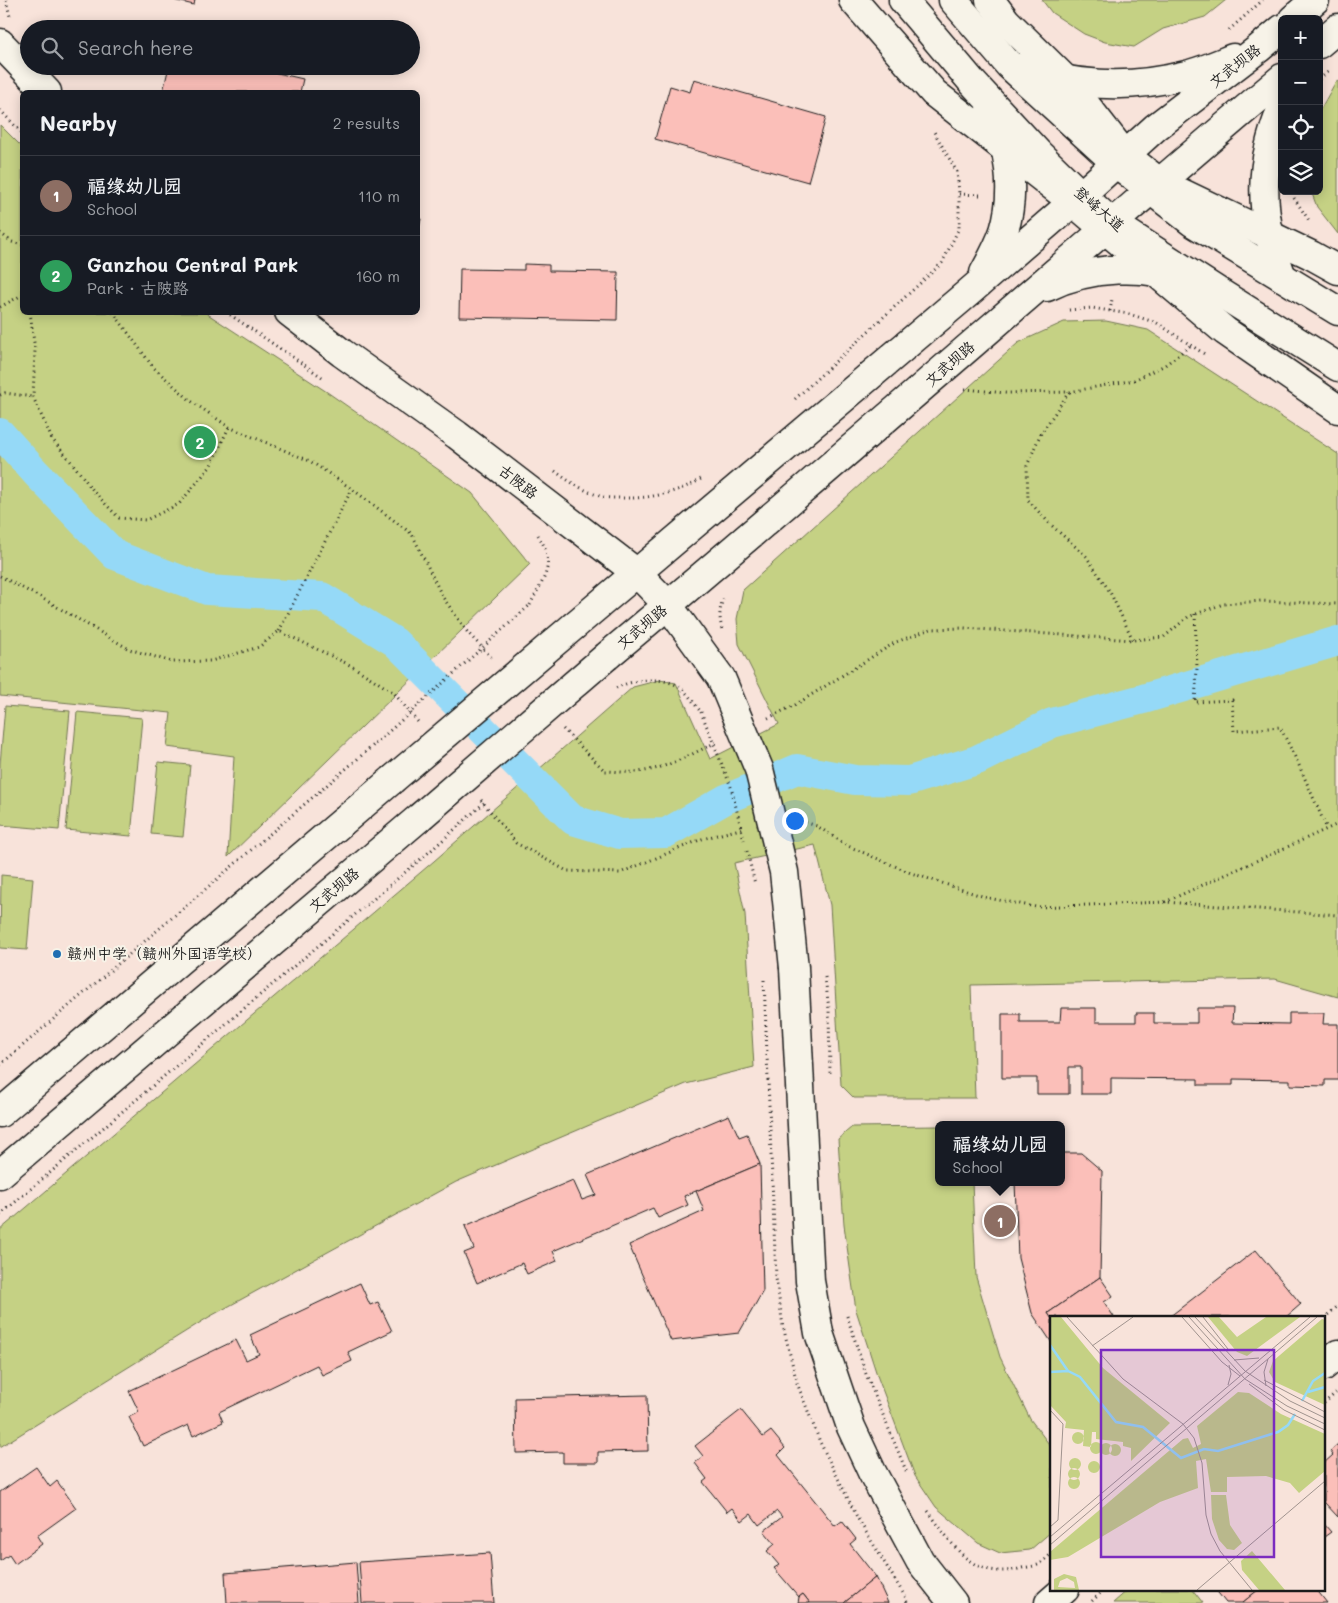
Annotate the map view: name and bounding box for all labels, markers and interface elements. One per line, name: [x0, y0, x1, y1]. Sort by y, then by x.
map controls: [1278, 15, 1323, 195]
button: +: [1278, 15, 1323, 60]
search box: [20, 20, 420, 75]
icon: search: [38, 34, 66, 62]
text: Search here: [78, 35, 194, 60]
street label: 文武坝路: [1205, 39, 1264, 92]
button: −: [1278, 60, 1323, 105]
button: locate: [1278, 105, 1323, 150]
text: Nearby: [40, 109, 117, 136]
text: 2 results: [333, 112, 400, 133]
button: layers: [1278, 150, 1323, 195]
text: 福缘幼儿园: [87, 173, 182, 198]
street label: 登峰大道: [1070, 181, 1129, 235]
text: 1: [52, 185, 60, 206]
text: 110 m: [358, 185, 400, 206]
text: School: [87, 198, 137, 219]
text: Ganzhou Central Park: [87, 252, 298, 277]
text: 2: [52, 265, 60, 286]
text: 160 m: [355, 265, 400, 286]
text: Park · 古陂路: [87, 277, 189, 298]
street label: 文武坝路: [920, 336, 979, 390]
pin: 2: [184, 423, 216, 461]
street label: 古陂路: [495, 459, 543, 503]
street label: 文武坝路: [612, 599, 671, 653]
your location: [782, 808, 808, 834]
street label: 文武坝路: [304, 862, 363, 916]
place label: 赣州中学（赣州外国语学校）: [67, 943, 262, 963]
marker: 赣州中学（赣州外国语学校）: [51, 948, 63, 960]
popup: [935, 1121, 1065, 1186]
text: 福缘幼儿园: [952, 1131, 1048, 1156]
text: School: [952, 1156, 1003, 1177]
pin: 1: [984, 1202, 1016, 1240]
inset map: [1050, 1316, 1326, 1590]

